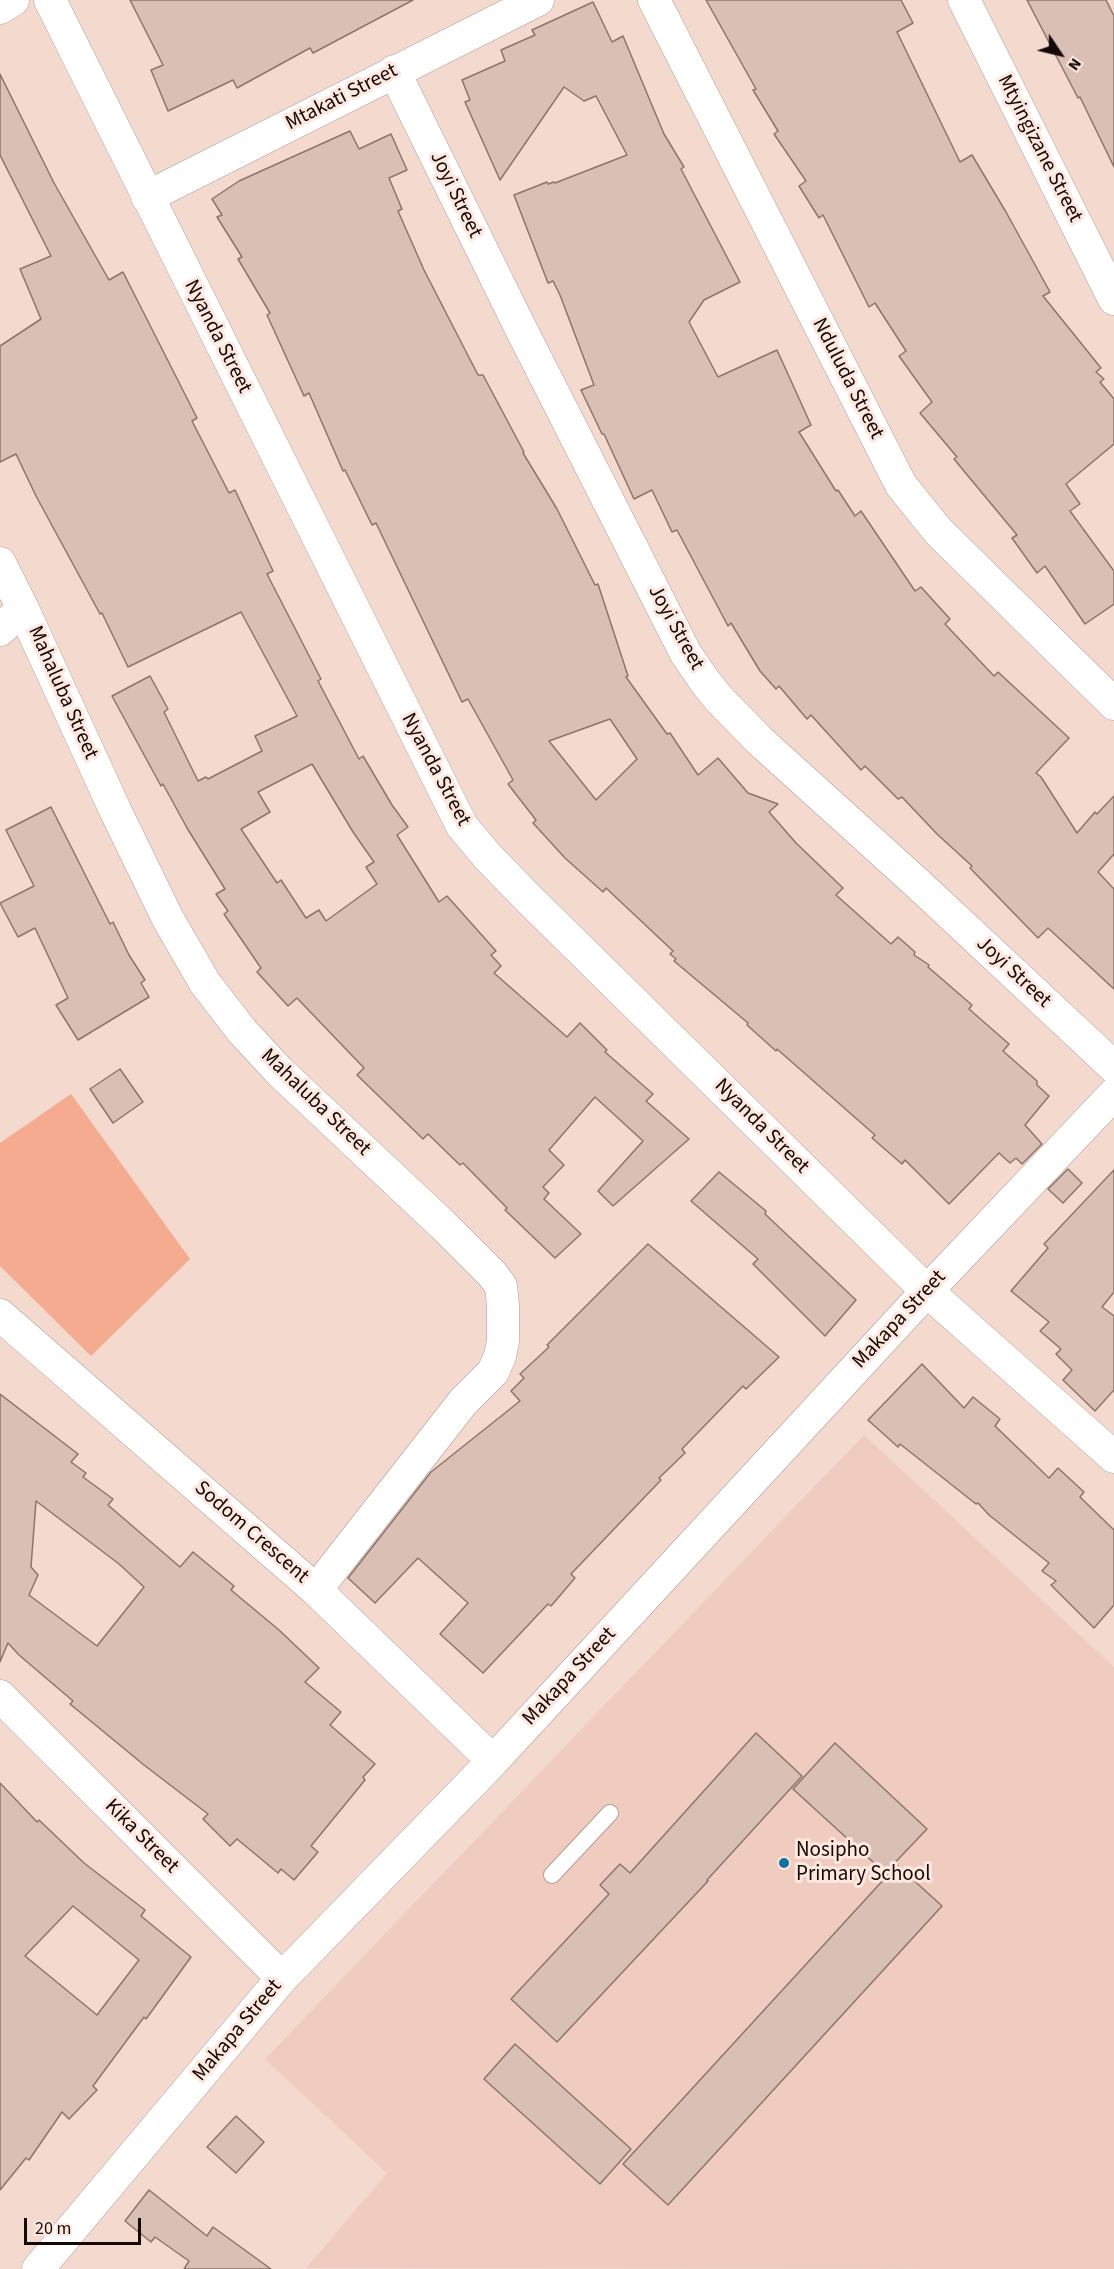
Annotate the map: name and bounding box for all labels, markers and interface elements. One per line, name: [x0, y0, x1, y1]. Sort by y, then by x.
north arrow: [1030, 24, 1090, 84]
text: N: [1063, 54, 1087, 75]
street label: Mtakati Street: [282, 59, 402, 137]
street label: Mtyingizane Street: [991, 71, 1087, 227]
street label: Joyi Street: [423, 148, 487, 242]
street label: Nyanda Street: [178, 276, 256, 398]
street label: Nduluda Street: [806, 314, 888, 444]
street label: Joyi Street: [641, 581, 709, 675]
street label: Mahaluba Street: [21, 622, 103, 764]
street label: Nyanda Street: [395, 709, 475, 831]
street label: Joyi Street: [970, 932, 1056, 1014]
street label: Mahaluba Street: [255, 1044, 375, 1162]
street label: Nyanda Street: [708, 1074, 814, 1180]
street label: Makapa Street: [848, 1266, 952, 1374]
street label: Sodom Crescent: [189, 1476, 313, 1590]
street label: Makapa Street: [518, 1623, 622, 1731]
street label: Kika Street: [99, 1795, 183, 1879]
place label: Nosipho Primary School: [796, 1838, 930, 1888]
marker: Nosipho Primary School: [777, 1856, 791, 1870]
street label: Makapa Street: [188, 1975, 288, 2087]
scale bar: [27, 2206, 144, 2244]
text: 20 m: [35, 2216, 71, 2241]

